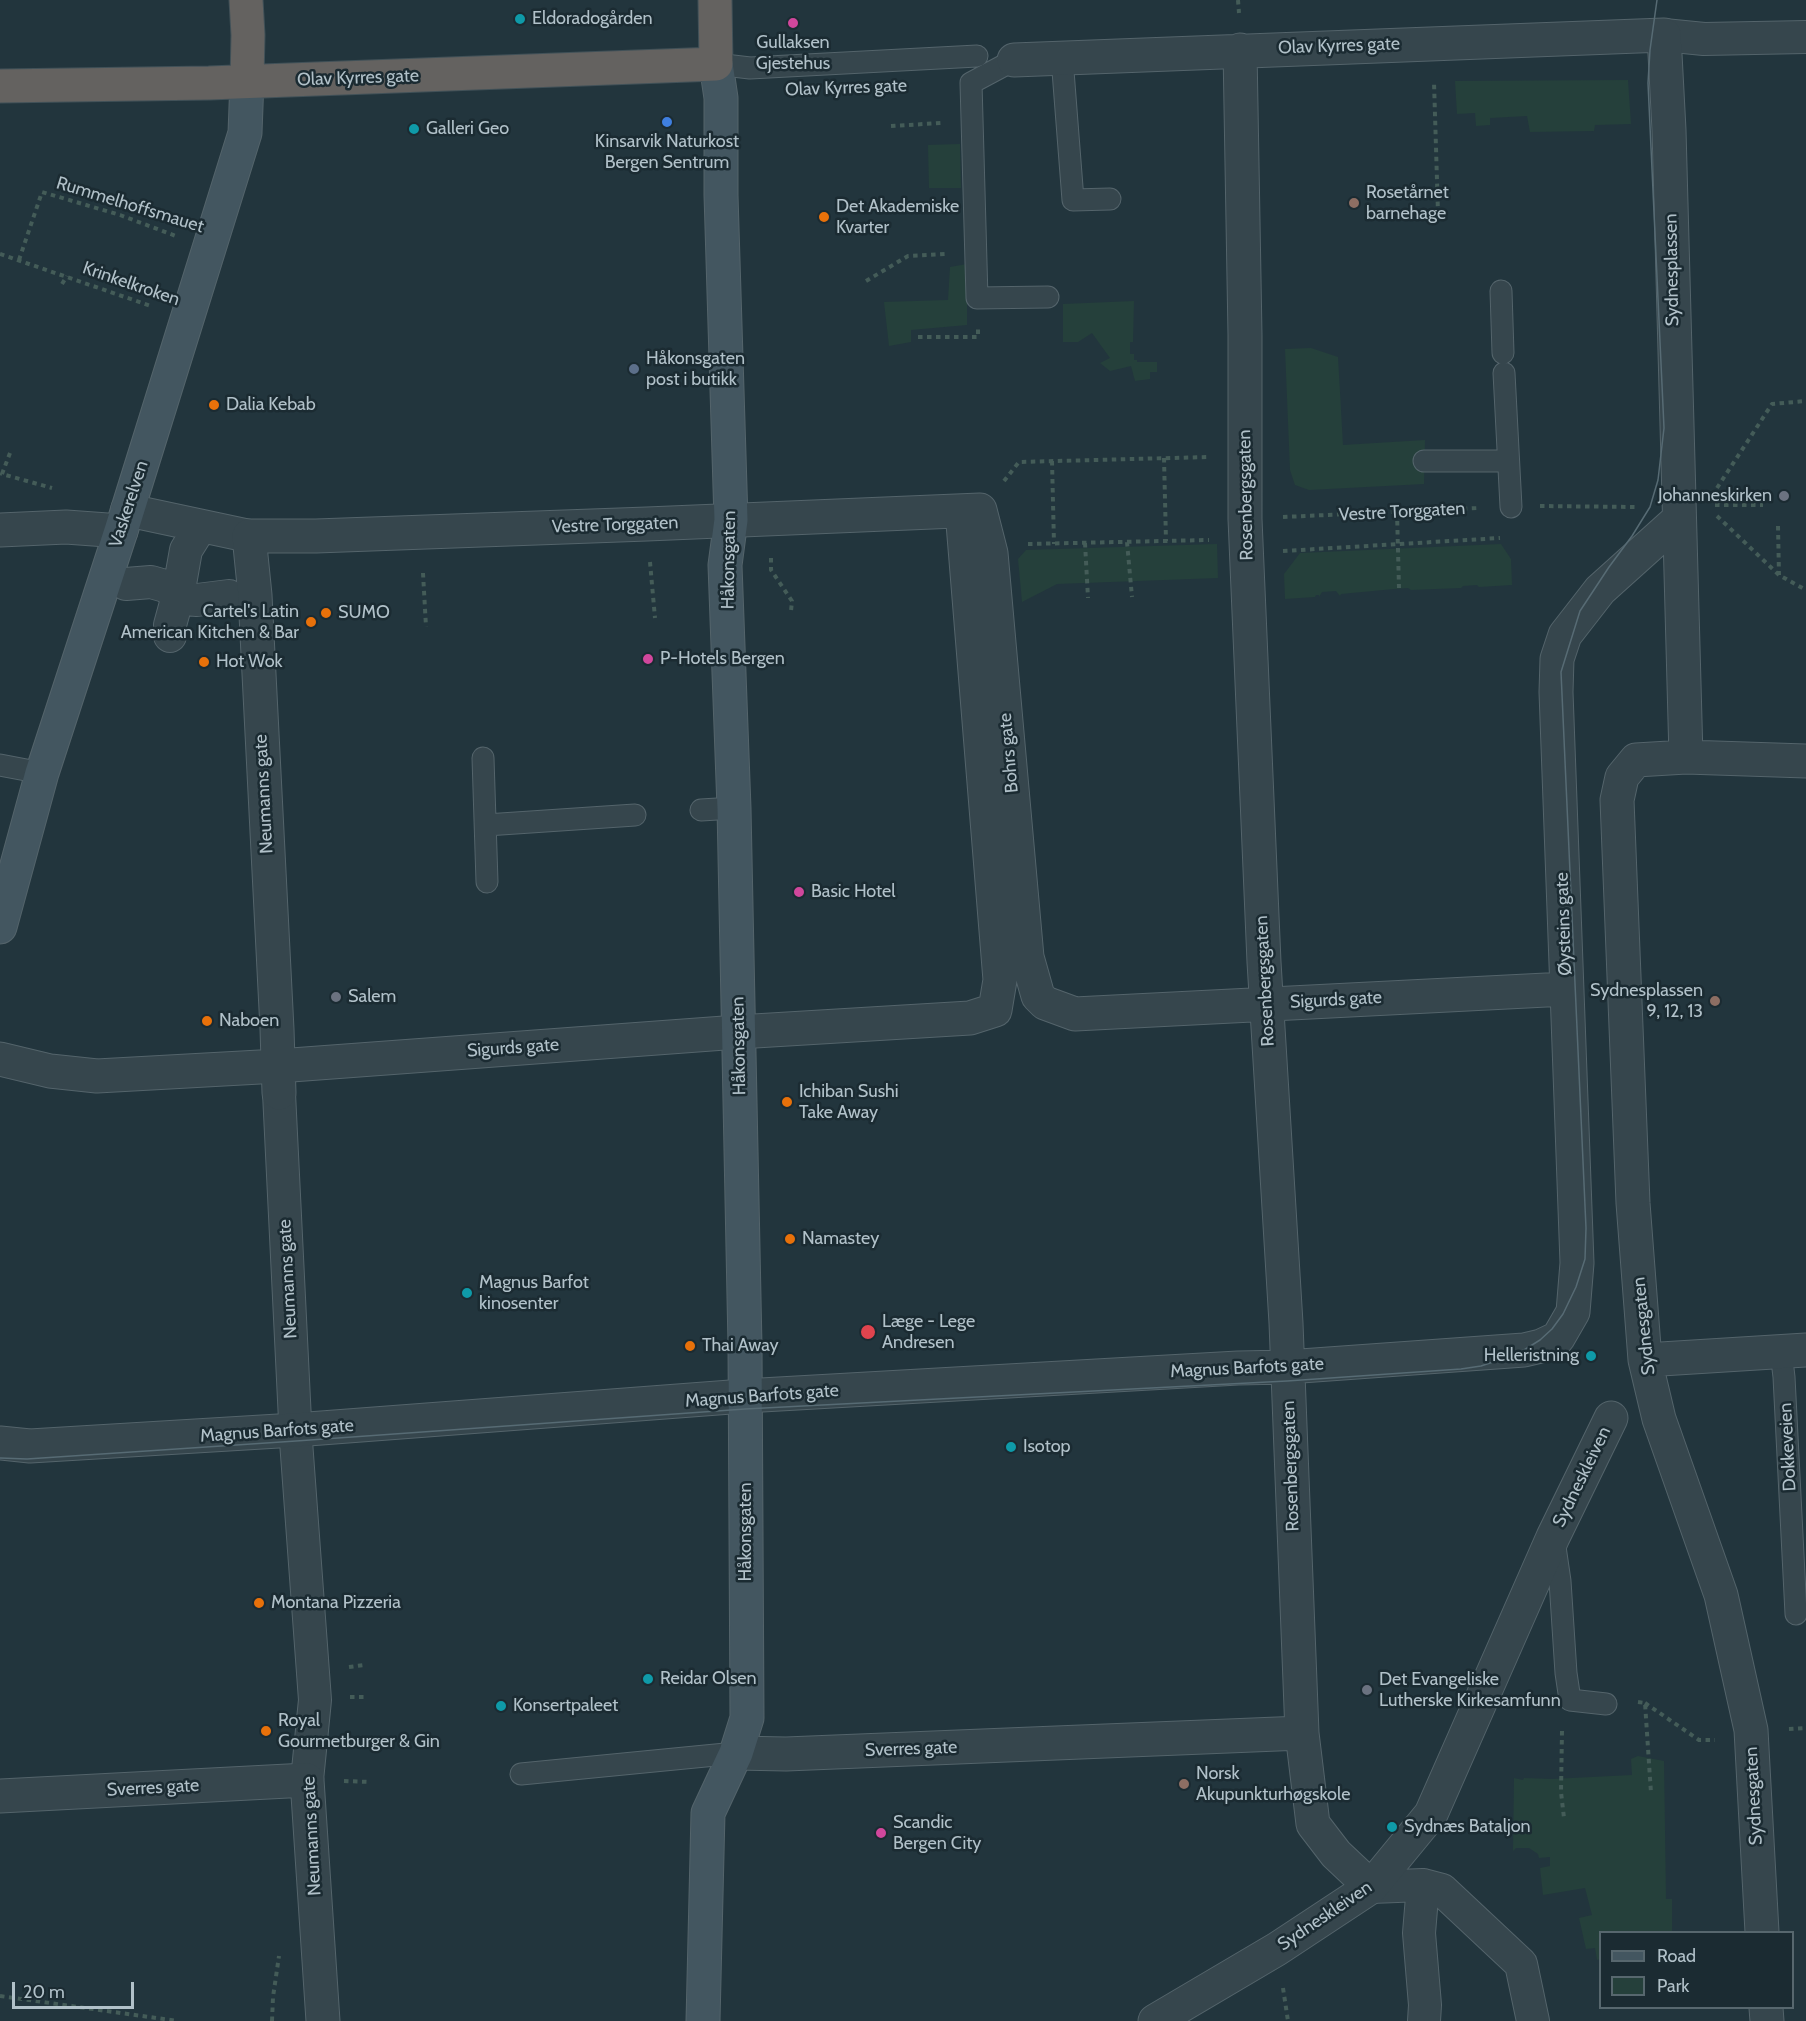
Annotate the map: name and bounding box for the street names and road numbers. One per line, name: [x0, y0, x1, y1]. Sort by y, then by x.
street label: Olav Kyrres gate: [1278, 33, 1400, 59]
street label: Olav Kyrres gate: [297, 65, 419, 91]
street label: Olav Kyrres gate: [785, 75, 907, 101]
street label: Rummelhoffsmauet: [54, 172, 206, 238]
street label: Sydnesplassen: [1660, 213, 1684, 327]
street label: Krinkelkroken: [80, 257, 182, 311]
street label: Rosenbergsgaten: [1234, 429, 1258, 561]
street label: Vaskerelven: [105, 458, 153, 550]
street label: Vestre Torggaten: [1338, 498, 1466, 526]
street label: Håkonsgaten: [717, 510, 741, 610]
street label: Vestre Torggaten: [551, 512, 679, 538]
street label: Bohrs gate: [995, 712, 1023, 794]
street label: Neumanns gate: [250, 734, 278, 854]
street label: Øysteins gate: [1551, 872, 1577, 976]
street label: Rosenbergsgaten: [1251, 915, 1279, 1047]
street label: Sigurds gate: [1289, 987, 1383, 1013]
street label: Håkonsgaten: [727, 996, 751, 1096]
street label: Sigurds gate: [466, 1034, 560, 1062]
street label: Neumanns gate: [274, 1219, 302, 1339]
street label: Sydnesgaten: [1628, 1276, 1660, 1376]
street label: Magnus Barfots gate: [1170, 1353, 1324, 1383]
street label: Magnus Barfots gate: [684, 1380, 840, 1412]
street label: Rosenbergsgaten: [1278, 1400, 1304, 1532]
street label: Dokkeveien: [1775, 1402, 1801, 1492]
street label: Magnus Barfots gate: [199, 1415, 355, 1447]
street label: Sydneskleiven: [1548, 1423, 1616, 1531]
street label: Håkonsgaten: [735, 1483, 757, 1581]
street label: Sverres gate: [864, 1737, 958, 1761]
street label: Sydnesgaten: [1741, 1746, 1767, 1846]
street label: Sverres gate: [106, 1775, 200, 1801]
street label: Neumanns gate: [298, 1776, 326, 1896]
street label: Sydneskleiven: [1274, 1877, 1376, 1955]

